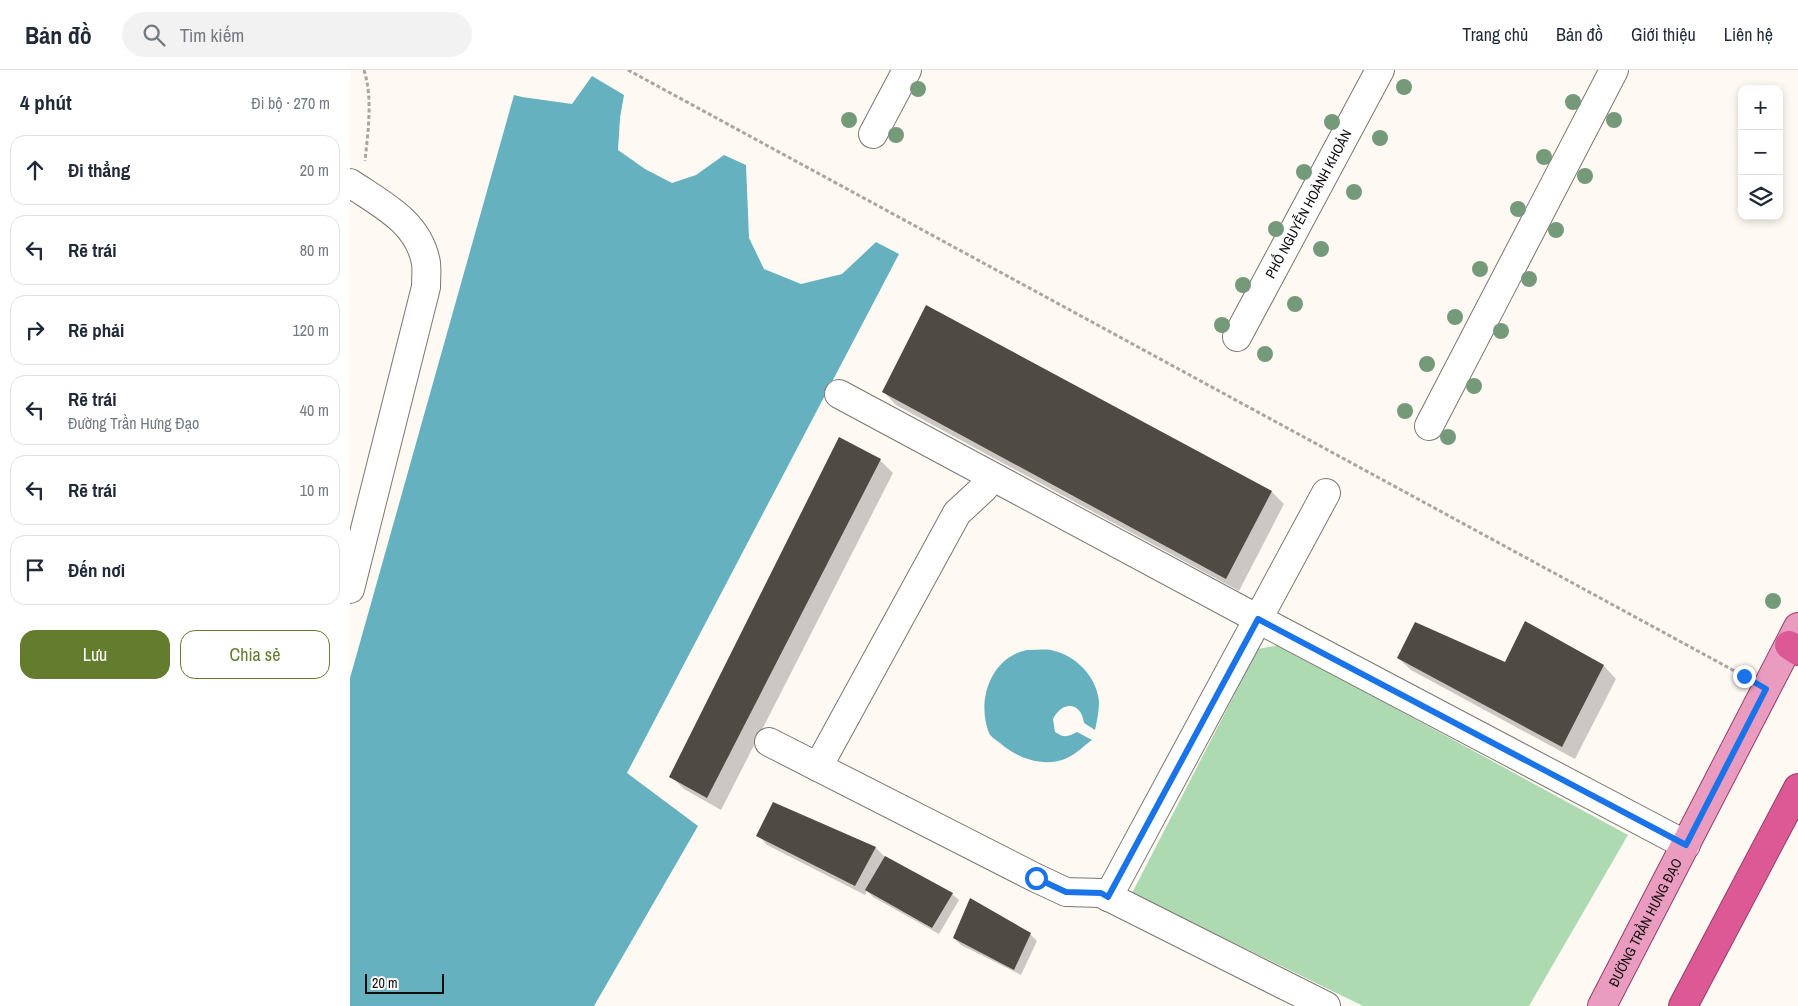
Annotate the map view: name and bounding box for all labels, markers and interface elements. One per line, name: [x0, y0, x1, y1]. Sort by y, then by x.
search box: [122, 12, 472, 57]
text: Bản đồ: [25, 19, 92, 51]
icon: search: [140, 21, 168, 49]
text: Tìm kiếm: [180, 22, 244, 48]
text: Trang chủ: [1462, 22, 1528, 47]
text: Bản đồ: [1556, 22, 1603, 47]
text: Giới thiệu: [1631, 22, 1696, 47]
text: Liên hệ: [1724, 22, 1773, 47]
map controls: [1738, 85, 1783, 220]
button: +: [1738, 85, 1783, 130]
text: 4 phút: [20, 88, 72, 117]
text: Đi bộ · 270 m: [251, 92, 330, 114]
street label: PHỐ NGUYỄN HOÀNH KHOẢN: [1261, 126, 1355, 281]
button: −: [1738, 130, 1783, 175]
icon: ahead: [21, 156, 49, 184]
text: Đi thẳng: [68, 157, 130, 183]
text: 20 m: [300, 159, 329, 181]
button: layers: [1738, 175, 1783, 220]
icon: left: [21, 236, 49, 264]
text: Rẽ trái: [68, 237, 117, 263]
text: 80 m: [300, 239, 329, 261]
icon: right: [21, 316, 49, 344]
text: Rẽ phải: [68, 317, 124, 343]
text: 120 m: [293, 319, 329, 341]
text: Rẽ trái: [68, 386, 117, 412]
icon: left: [21, 396, 49, 424]
text: 40 m: [300, 399, 329, 421]
text: Đường Trần Hưng Đạo: [68, 412, 199, 434]
icon: left: [21, 476, 49, 504]
text: Rẽ trái: [68, 477, 117, 503]
text: 10 m: [300, 479, 329, 501]
icon: arrive: [21, 556, 49, 584]
text: Đến nơi: [68, 557, 125, 583]
button: Lưu: [20, 630, 170, 679]
button: Chia sẻ: [180, 630, 330, 679]
route end: [1733, 665, 1756, 688]
street label: ĐƯỜNG TRẦN HƯNG ĐẠO: [1605, 855, 1686, 990]
route start: [1025, 867, 1048, 890]
scale bar: [365, 971, 444, 994]
text: 20 m: [372, 974, 398, 992]

